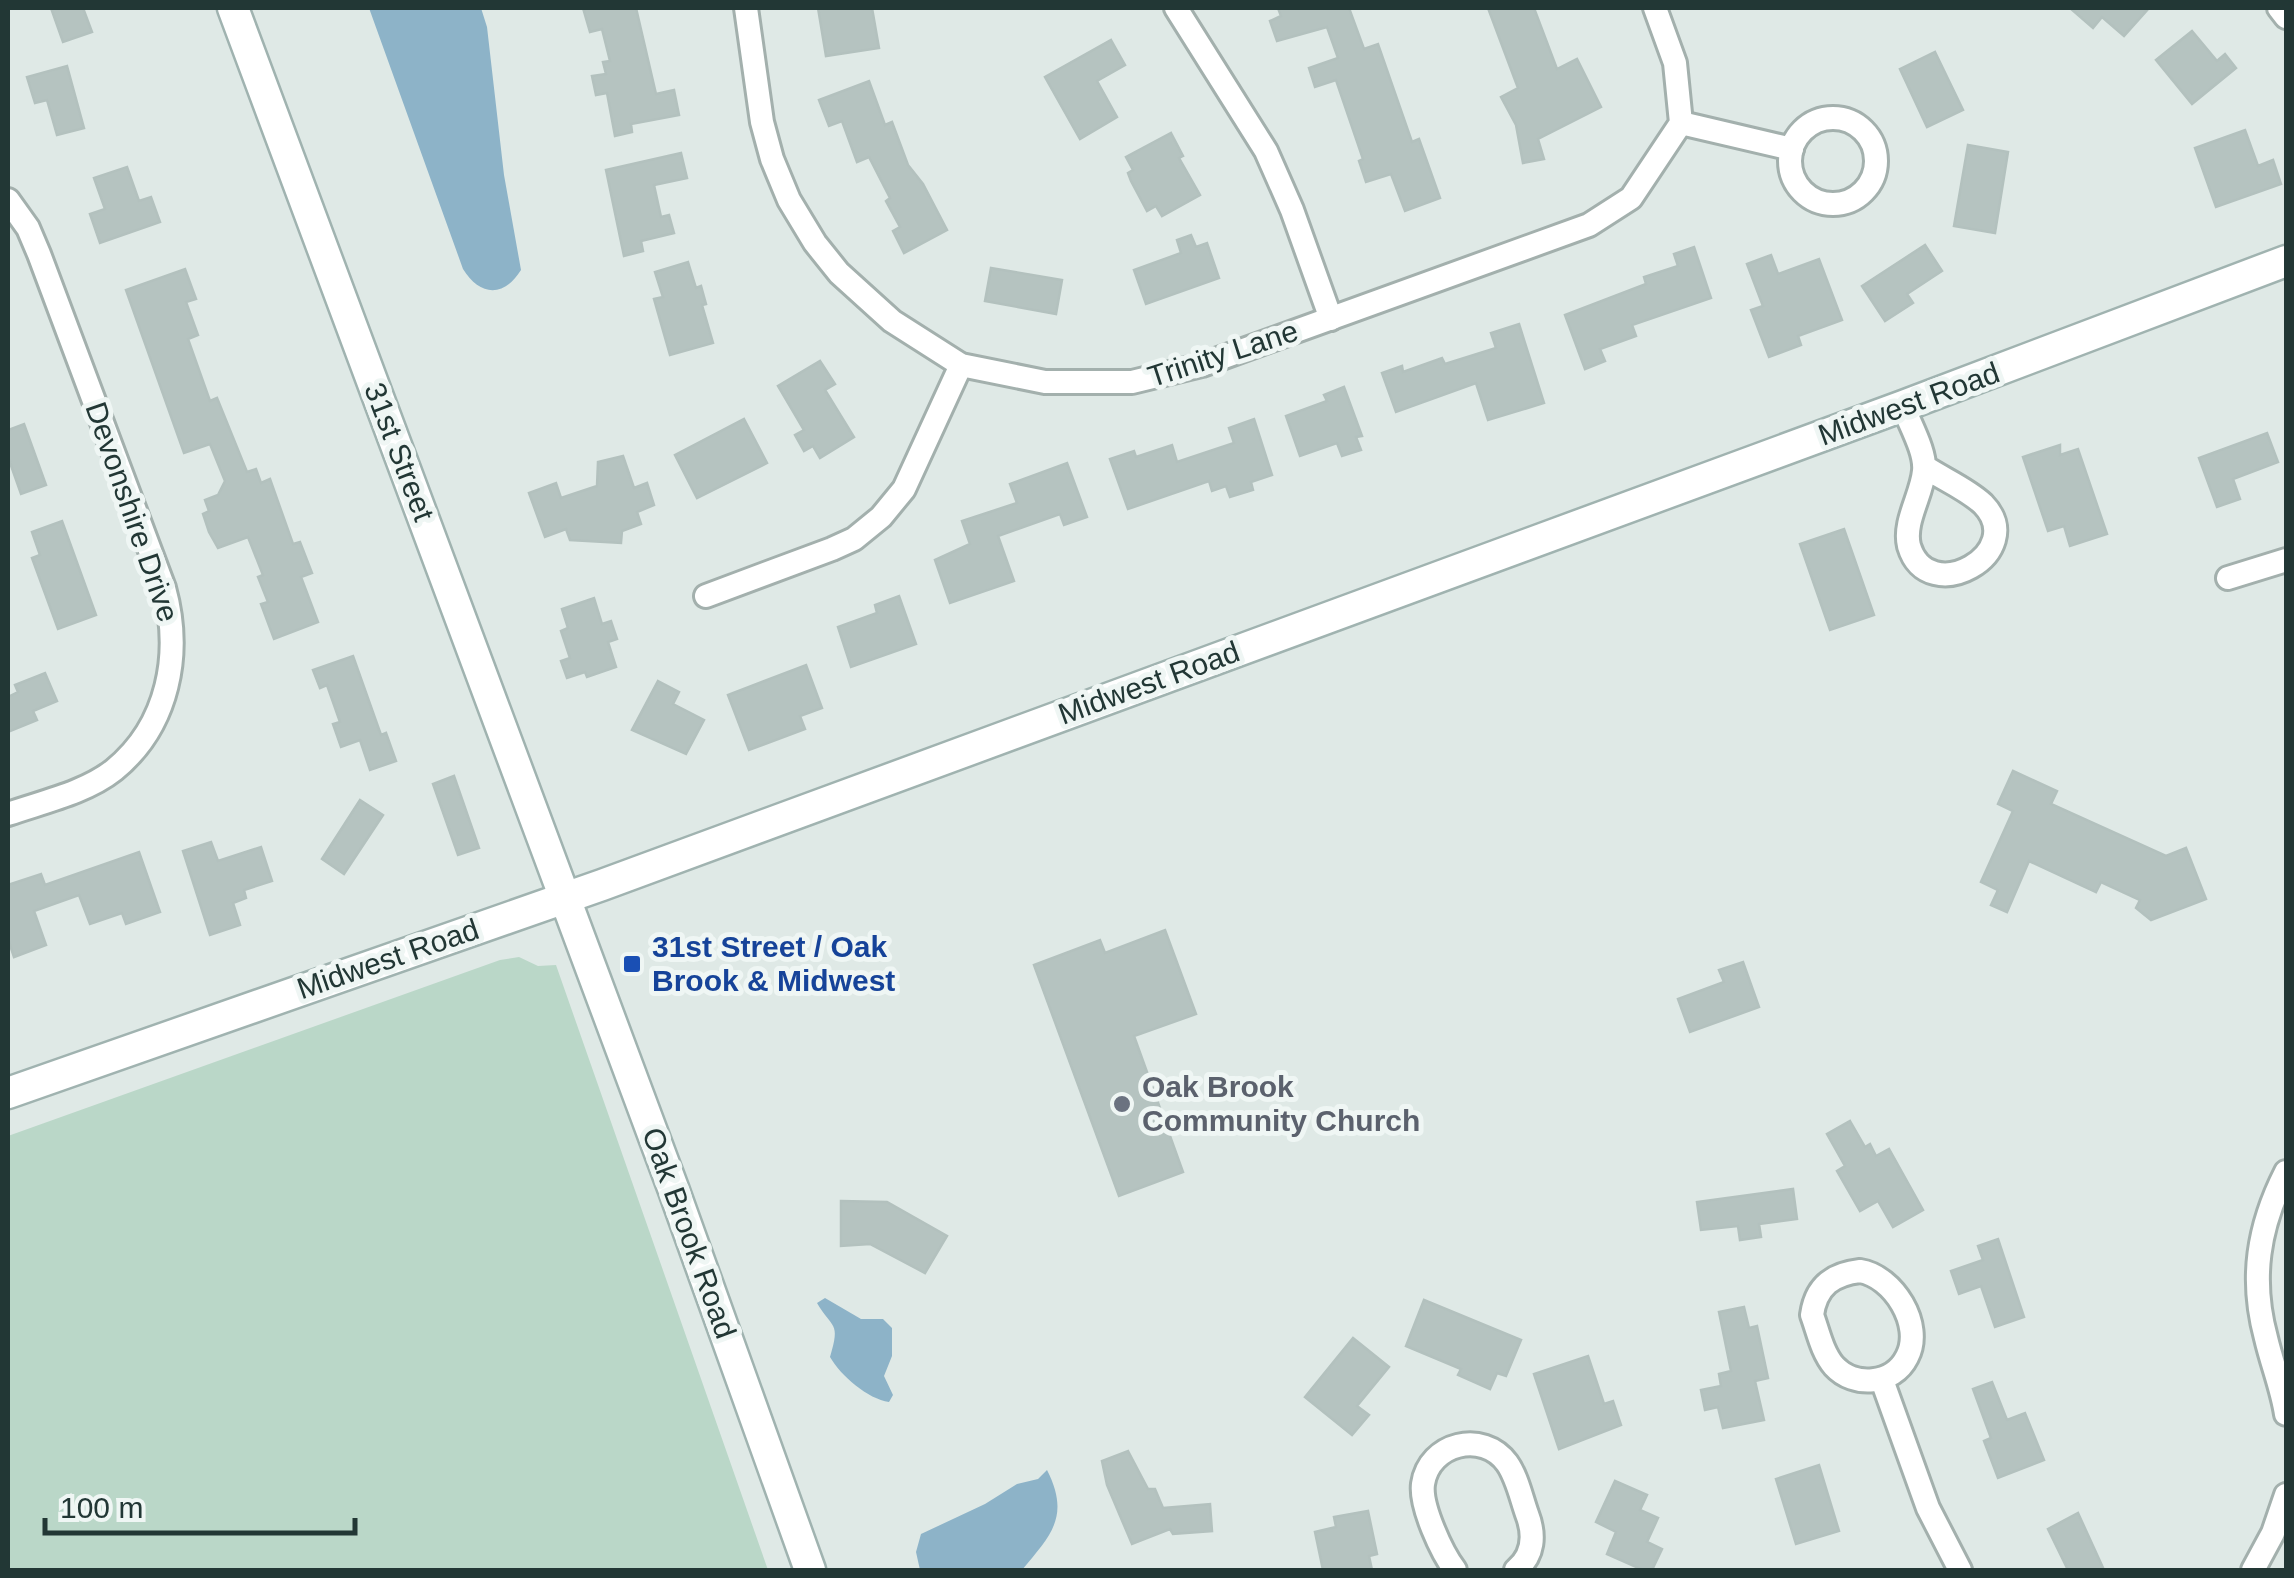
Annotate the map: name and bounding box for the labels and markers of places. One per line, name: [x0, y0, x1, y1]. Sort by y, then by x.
place label: 31st Street / Oak Brook & Midwest: [652, 930, 895, 997]
marker: 31st Street / Oak Brook & Midwest: [621, 953, 643, 975]
place label: Oak Brook Community Church: [1142, 1070, 1420, 1137]
marker: Oak Brook Community Church: [1111, 1093, 1133, 1115]

